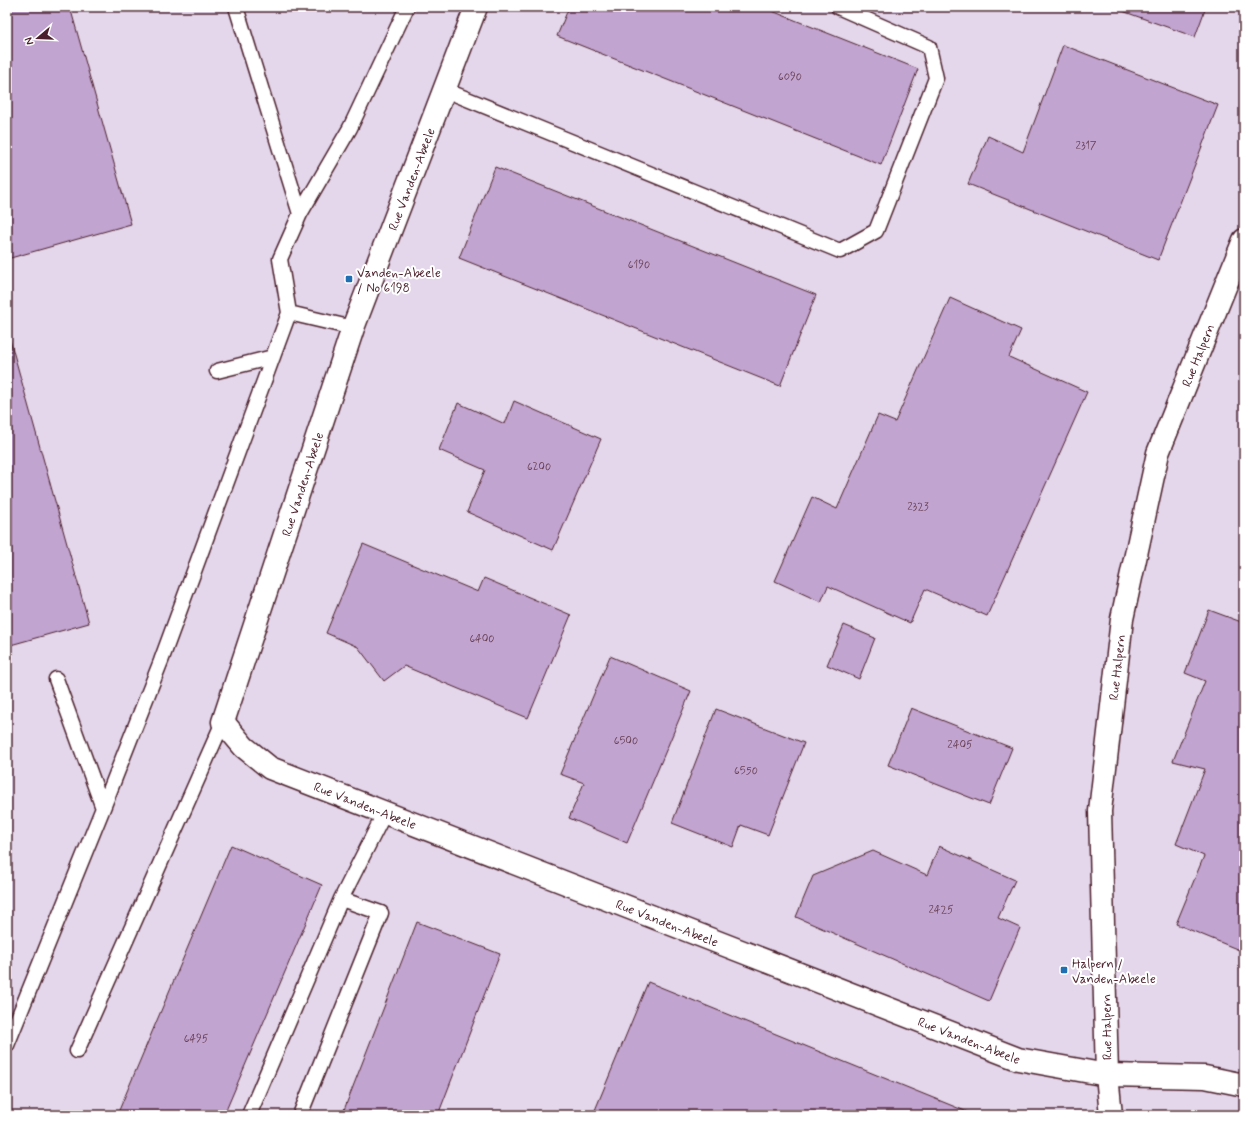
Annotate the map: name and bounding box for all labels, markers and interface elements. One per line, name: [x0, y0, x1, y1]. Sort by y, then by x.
north arrow: [18, 18, 58, 58]
text: N: [22, 35, 37, 47]
house number: 6090: [778, 70, 802, 84]
street label: Rue Vanden-Abeele: [385, 126, 440, 233]
house number: 2317: [1076, 139, 1097, 153]
house number: 6190: [628, 258, 650, 272]
place label: Vanden-Abeele / No 6198: [357, 265, 441, 297]
marker: Vanden-Abeele / No 6198: [344, 274, 354, 284]
street label: Rue Halpern: [1179, 322, 1219, 390]
street label: Rue Vanden-Abeele: [279, 430, 328, 539]
house number: 6200: [527, 460, 551, 474]
house number: 2323: [907, 500, 929, 514]
house number: 6400: [469, 632, 495, 646]
street label: Rue Halpern: [1106, 634, 1130, 701]
house number: 6500: [614, 734, 638, 748]
house number: 2405: [947, 738, 973, 752]
house number: 6550: [734, 764, 758, 778]
street label: Rue Vanden-Abeele: [311, 779, 419, 834]
street label: Rue Vanden-Abeele: [613, 896, 721, 952]
house number: 2425: [928, 903, 954, 917]
place label: Halpern / Vanden-Abeele: [1072, 956, 1156, 988]
marker: Halpern / Vanden-Abeele: [1059, 965, 1069, 975]
street label: Rue Halpern: [1098, 994, 1117, 1060]
street label: Rue Vanden-Abeele: [915, 1014, 1023, 1069]
house number: 6495: [184, 1032, 209, 1046]

